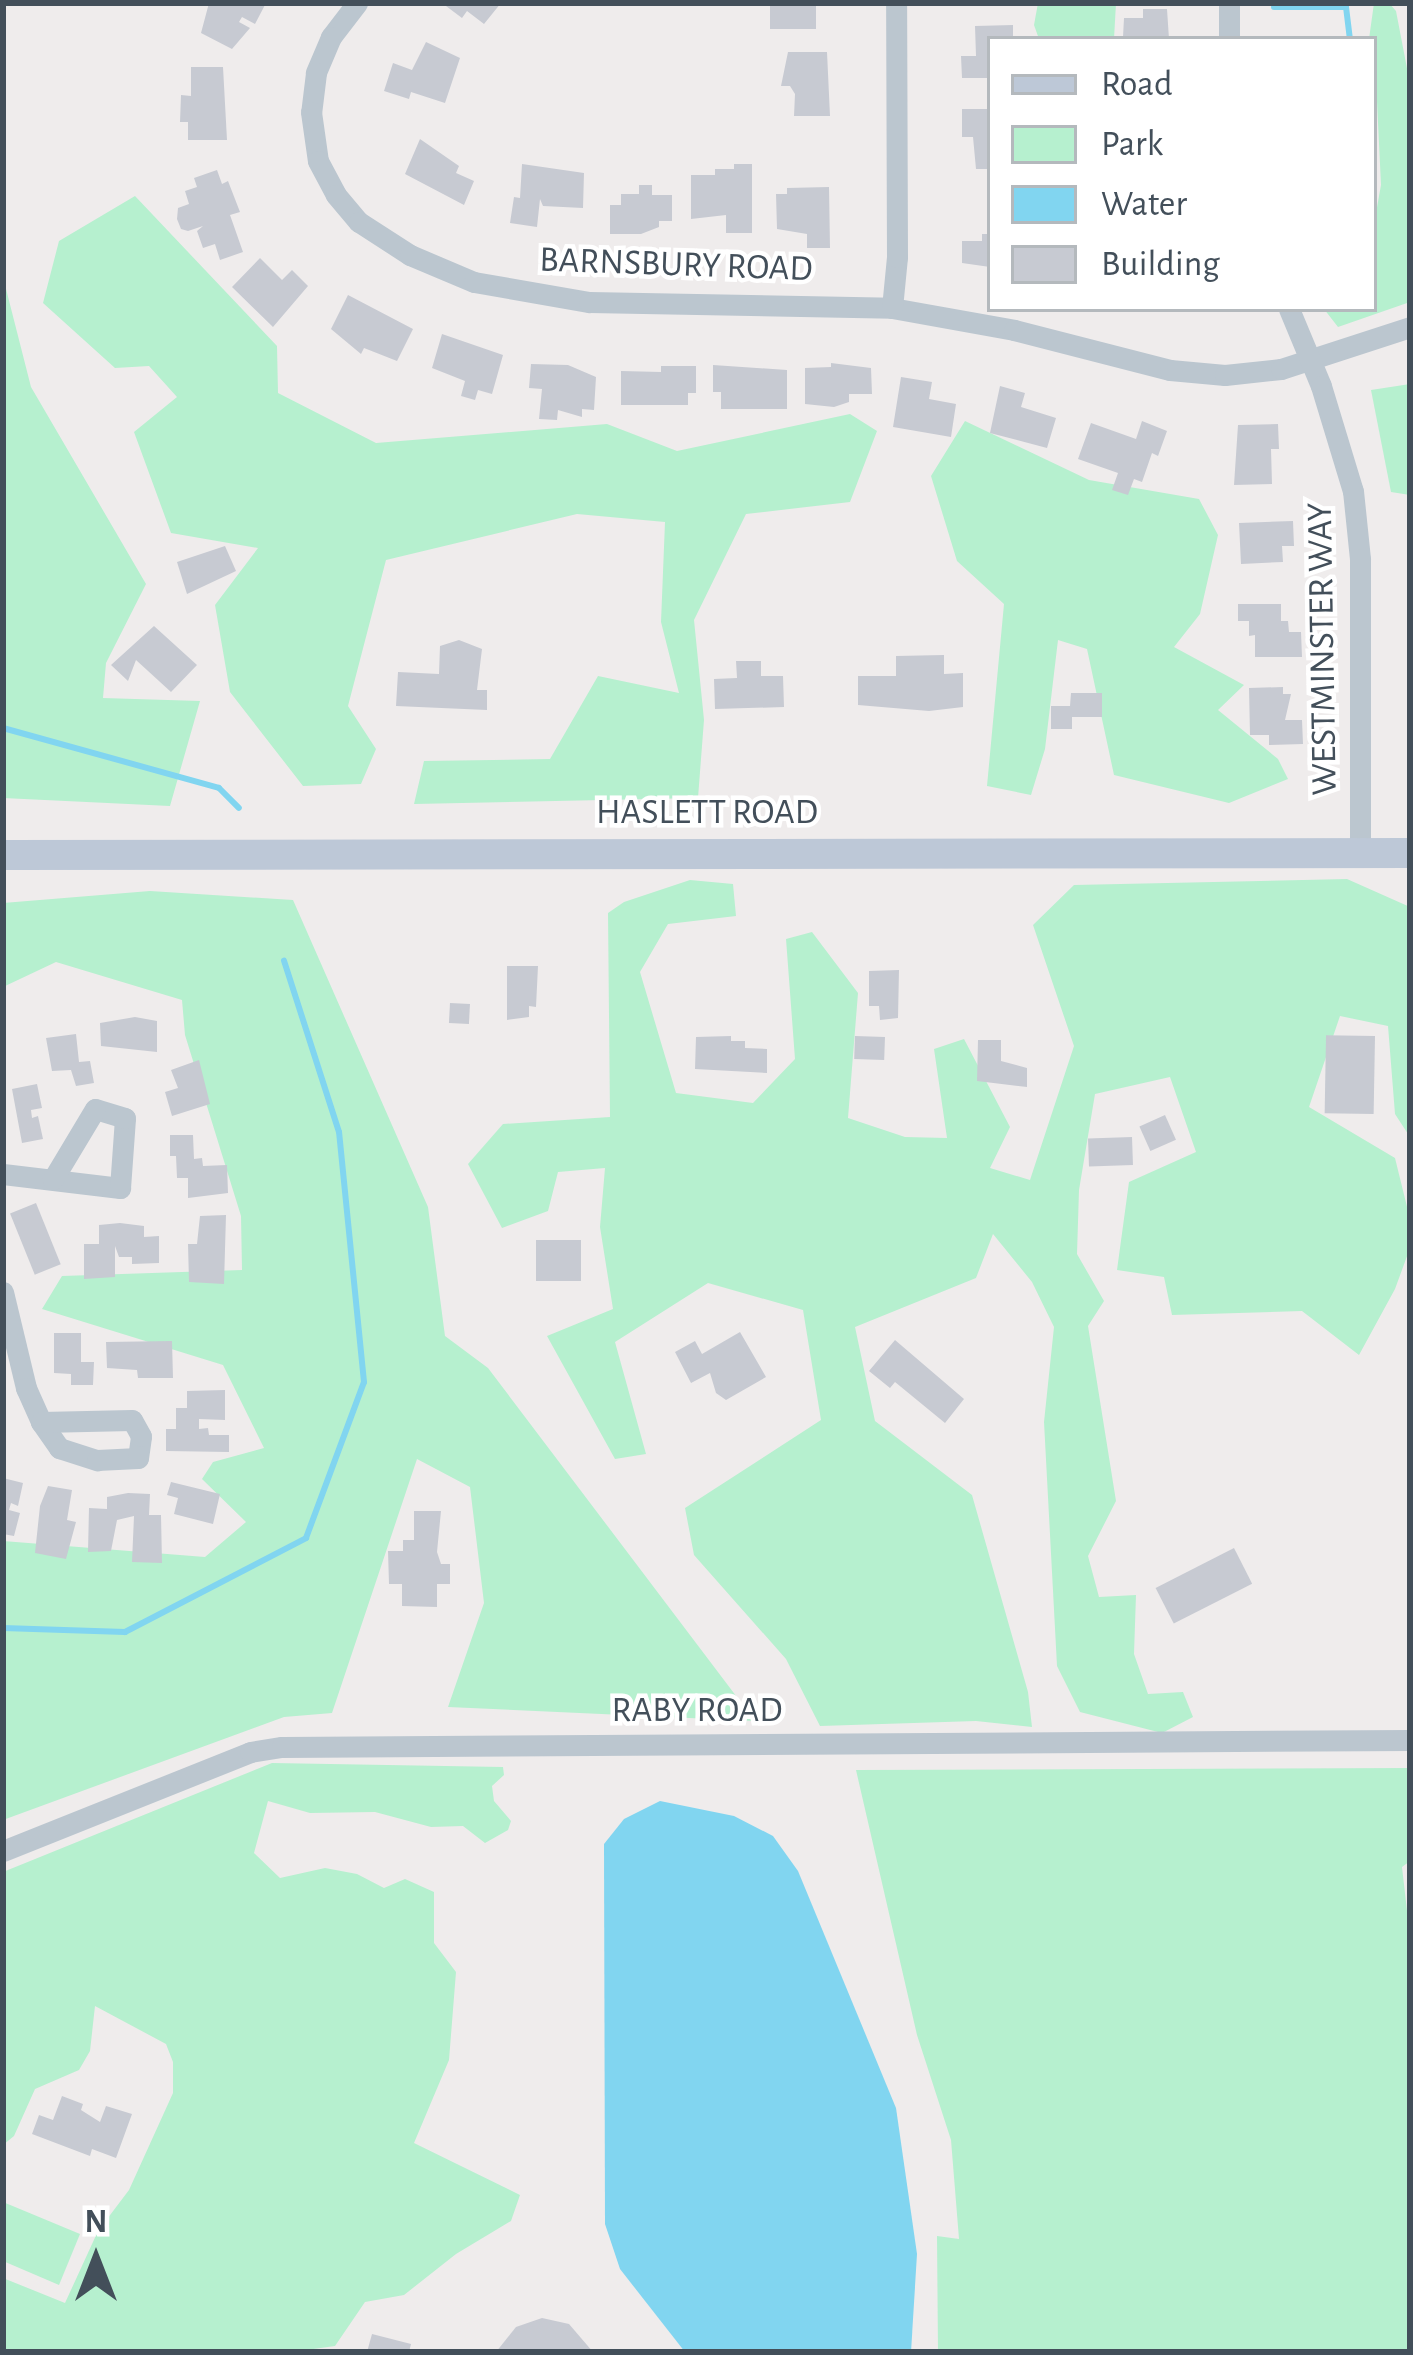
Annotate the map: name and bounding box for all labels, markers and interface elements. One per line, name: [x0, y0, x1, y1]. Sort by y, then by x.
legend: [987, 36, 1377, 312]
text: Road: [1101, 66, 1173, 102]
text: Park: [1101, 126, 1163, 162]
text: Water: [1101, 186, 1187, 222]
street label: BARNSBURY ROAD: [539, 239, 813, 291]
text: Building: [1101, 246, 1220, 282]
street label: WESTMINSTER WAY: [1299, 502, 1347, 796]
street label: HASLETT ROAD: [596, 791, 818, 835]
street label: RABY ROAD: [611, 1689, 783, 1733]
north arrow: [36, 2199, 156, 2319]
text: N: [85, 2206, 107, 2239]

